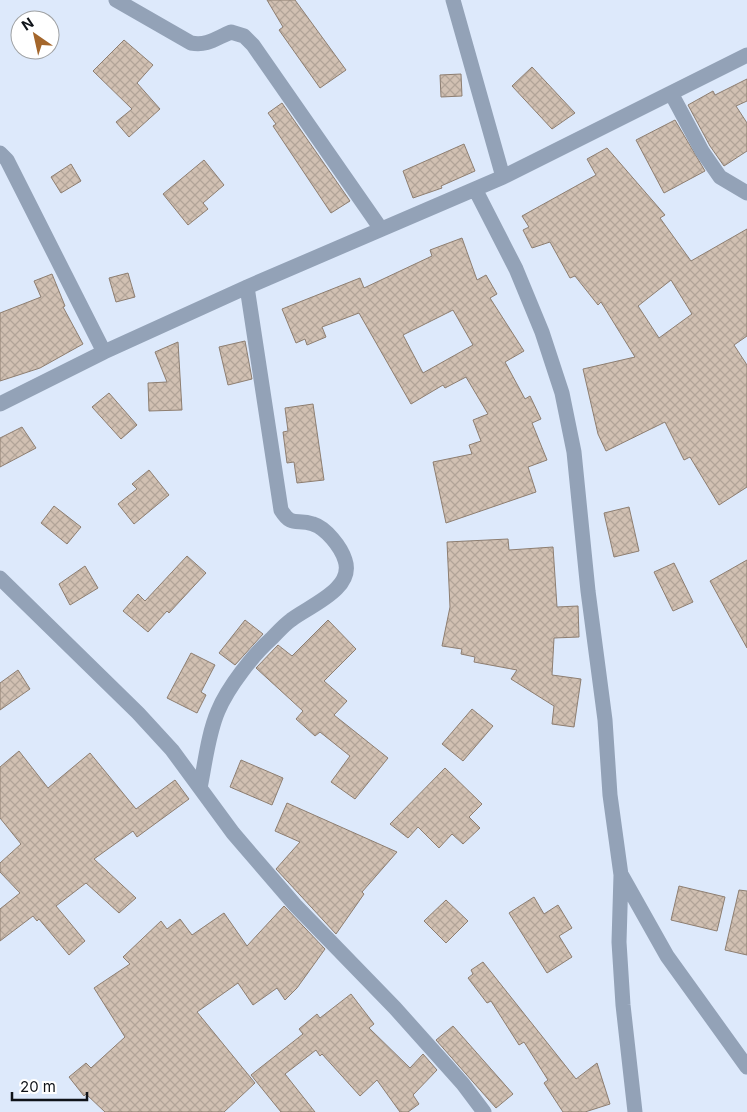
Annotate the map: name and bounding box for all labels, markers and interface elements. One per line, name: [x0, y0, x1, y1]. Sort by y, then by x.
north arrow: [10, 10, 60, 60]
text: N: [18, 14, 37, 34]
scale bar: [12, 1070, 88, 1102]
text: 20 m: [20, 1077, 56, 1096]

